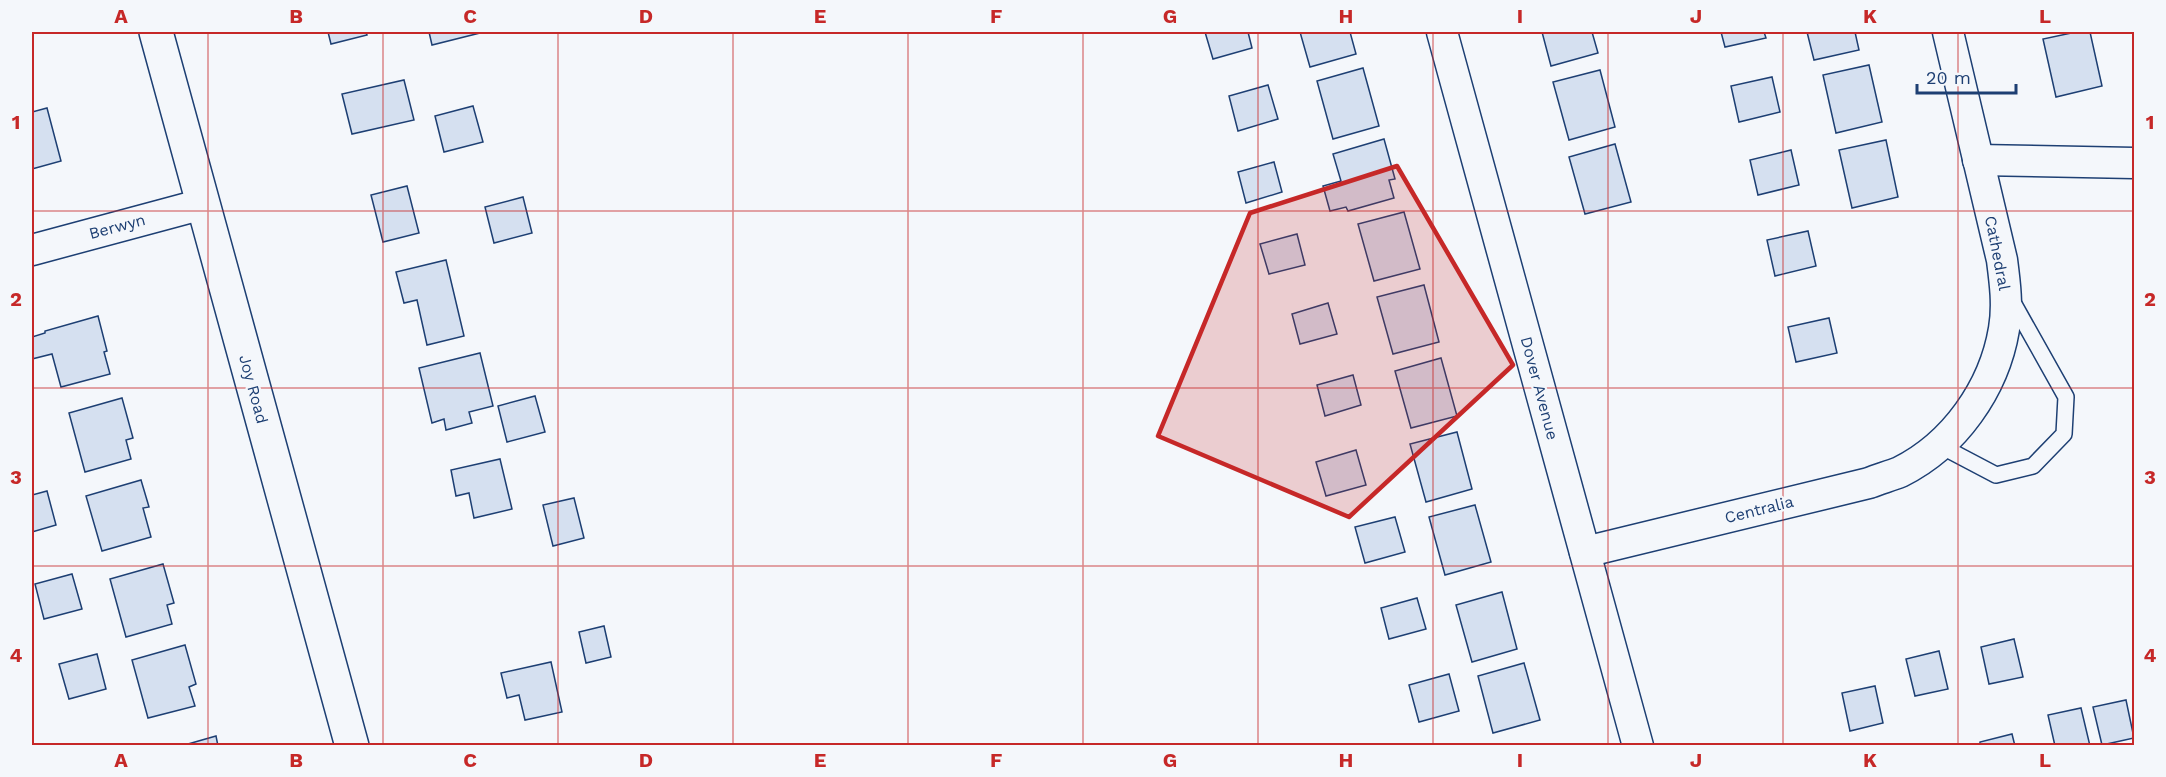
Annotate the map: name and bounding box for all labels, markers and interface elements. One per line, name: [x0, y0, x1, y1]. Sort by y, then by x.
text: A: [114, 4, 128, 28]
text: B: [289, 4, 303, 28]
text: C: [463, 4, 477, 28]
text: D: [639, 4, 653, 28]
text: E: [814, 4, 826, 28]
text: F: [990, 4, 1002, 28]
text: G: [1163, 4, 1177, 28]
text: H: [1339, 4, 1353, 28]
text: I: [1517, 4, 1523, 28]
text: J: [1690, 4, 1702, 28]
text: K: [1863, 4, 1877, 28]
text: L: [2039, 4, 2051, 28]
scale bar: [1917, 57, 2016, 95]
text: 20 m: [1926, 67, 1971, 88]
text: 1: [12, 110, 20, 134]
text: 1: [2146, 110, 2154, 134]
street label: Berwyn: [87, 210, 147, 243]
street label: Cathedral: [1981, 214, 2014, 292]
text: 2: [10, 287, 22, 311]
text: 2: [2144, 287, 2156, 311]
street label: Dover Avenue: [1517, 334, 1562, 442]
street label: Joy Road: [235, 353, 272, 426]
text: 3: [10, 465, 22, 489]
text: 3: [2144, 465, 2156, 489]
street label: Centralia: [1723, 492, 1796, 527]
text: 4: [10, 643, 23, 667]
text: 4: [2144, 643, 2157, 667]
text: A: [114, 748, 128, 772]
text: B: [289, 748, 303, 772]
text: C: [463, 748, 477, 772]
text: D: [639, 748, 653, 772]
text: E: [814, 748, 826, 772]
text: F: [990, 748, 1002, 772]
text: G: [1163, 748, 1177, 772]
text: H: [1339, 748, 1353, 772]
text: I: [1517, 748, 1523, 772]
text: J: [1690, 748, 1702, 772]
text: K: [1863, 748, 1877, 772]
text: L: [2039, 748, 2051, 772]

